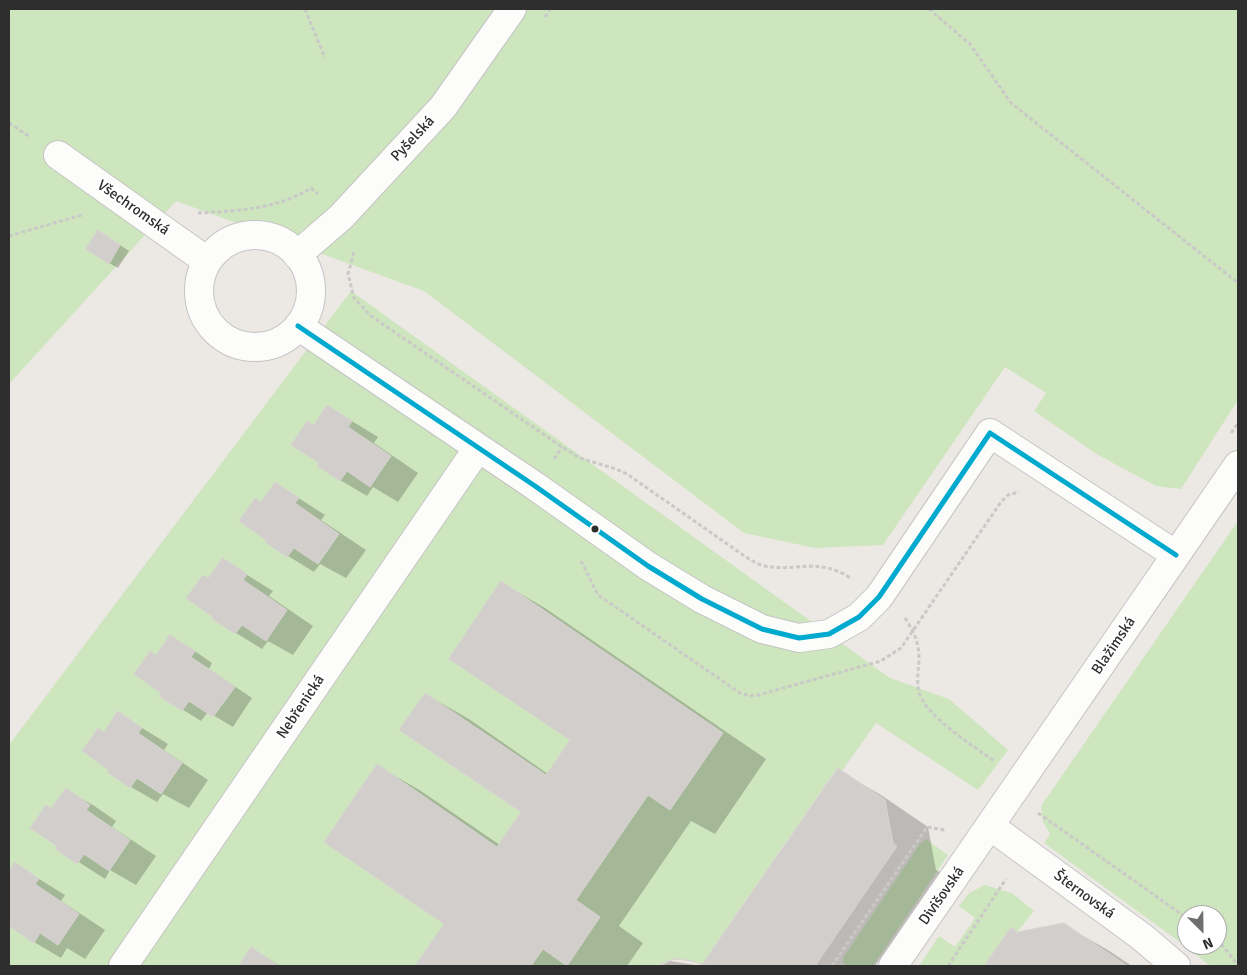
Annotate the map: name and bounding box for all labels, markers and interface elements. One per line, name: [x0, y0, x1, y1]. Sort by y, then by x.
street label: Pyšelská: [387, 112, 439, 166]
street label: Všechromská: [93, 177, 173, 239]
unlabelled marker: [590, 524, 600, 534]
street label: Blažimská: [1088, 614, 1140, 678]
street label: Nebřenická: [273, 672, 329, 742]
street label: Divišovská: [915, 863, 969, 929]
street label: Šternovská: [1050, 867, 1118, 923]
north arrow: [1177, 905, 1227, 955]
text: N: [1200, 934, 1215, 953]

